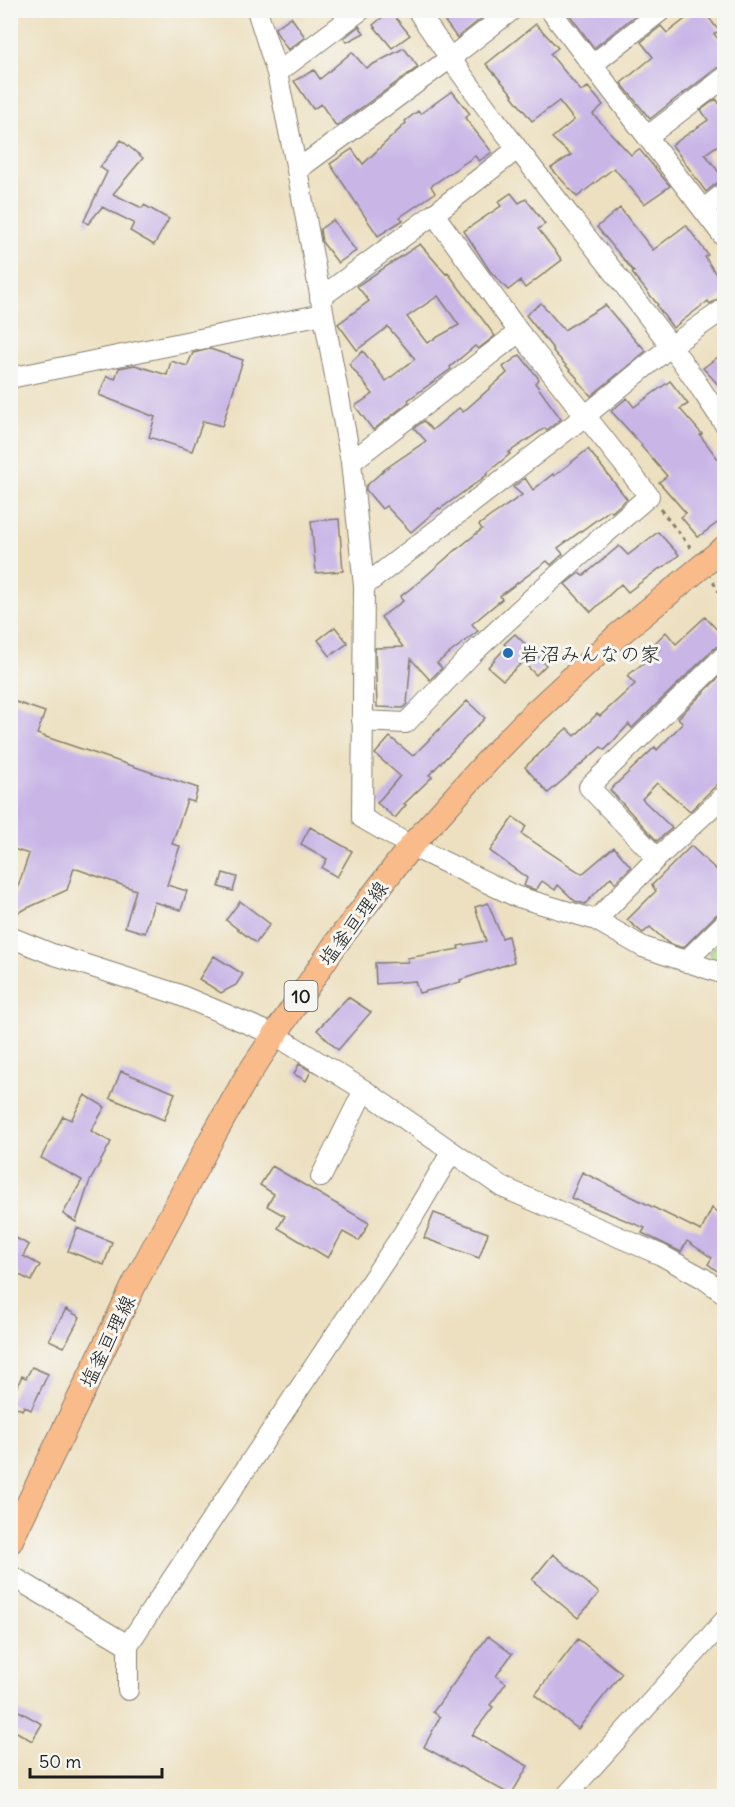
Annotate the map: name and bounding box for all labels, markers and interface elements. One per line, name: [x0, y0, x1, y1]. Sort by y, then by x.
place label: 岩沼みんなの家: [520, 641, 660, 666]
marker: 岩沼みんなの家: [501, 646, 515, 660]
street label: 塩釜亘理線: [313, 876, 393, 970]
road number: 10: [284, 981, 318, 1011]
street label: 塩釜亘理線: [74, 1291, 140, 1391]
scale bar: [30, 1741, 162, 1779]
text: 50 m: [39, 1750, 81, 1773]

